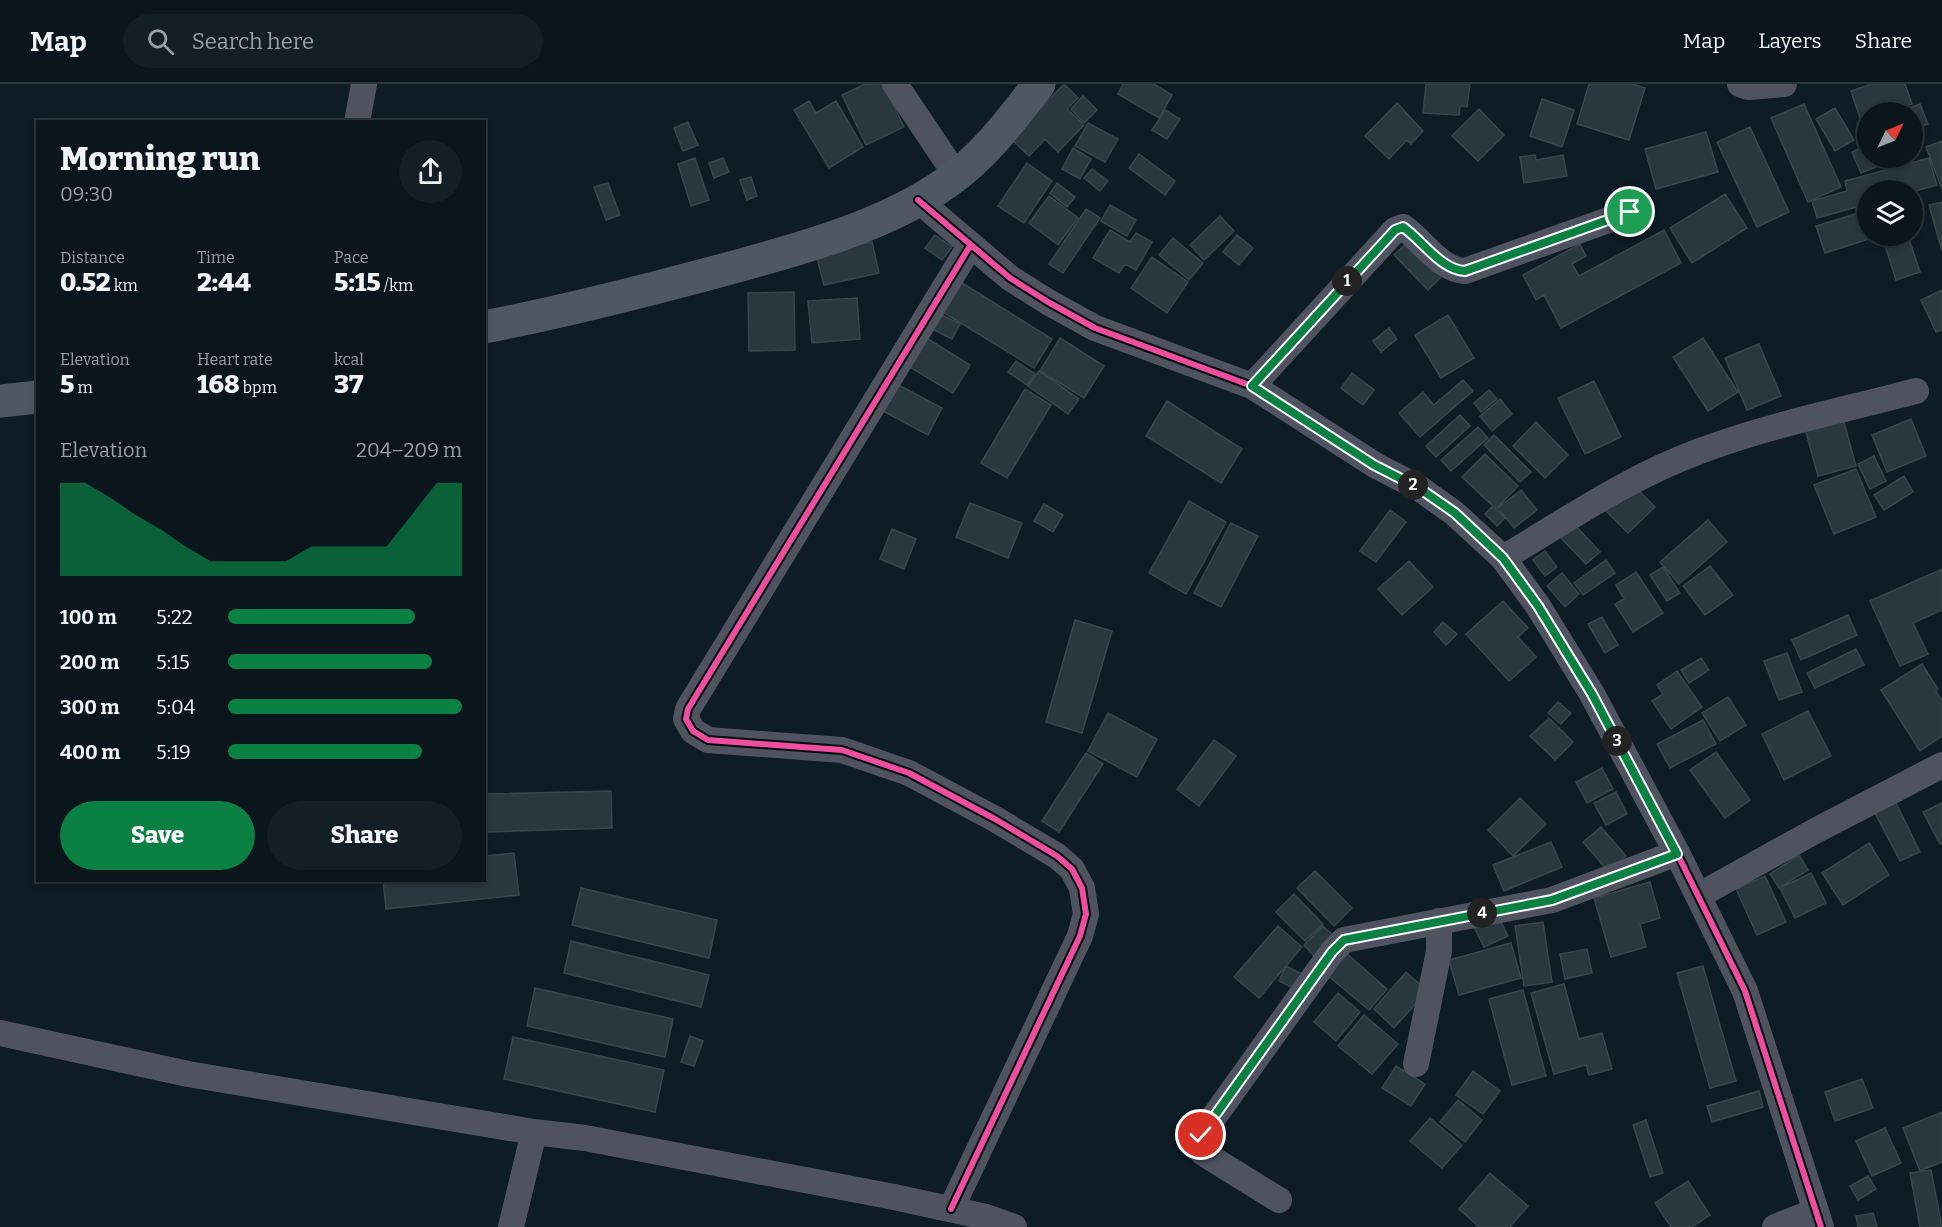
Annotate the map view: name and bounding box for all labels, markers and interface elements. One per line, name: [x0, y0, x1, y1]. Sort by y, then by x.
search box: [123, 14, 543, 68]
text: Map: [30, 25, 87, 58]
icon: search: [144, 25, 177, 58]
text: Search here: [192, 28, 314, 55]
text: Map: [1683, 28, 1725, 54]
text: Layers: [1758, 28, 1822, 54]
text: Share: [1855, 28, 1912, 54]
north arrow: [1857, 102, 1923, 168]
map controls: [1857, 102, 1923, 246]
text: Morning run: [60, 139, 260, 179]
button: share: [399, 140, 462, 203]
button: layers: [1857, 180, 1923, 246]
text: 09:30: [60, 182, 113, 206]
pin: [1604, 186, 1655, 237]
icon: arrive: [1613, 195, 1646, 228]
text: Distance: [60, 248, 125, 267]
text: Time: [197, 248, 235, 267]
text: Pace: [334, 248, 369, 267]
pin: 1: [1332, 266, 1362, 296]
text: 0.52: [60, 267, 111, 298]
text: 2:44: [197, 267, 251, 298]
text: 5:15: [334, 267, 381, 298]
text: 1: [1344, 271, 1350, 290]
text: km: [111, 276, 138, 295]
text: /km: [381, 276, 413, 295]
text: Elevation: [60, 350, 130, 369]
text: Heart rate: [197, 350, 273, 369]
text: kcal: [334, 350, 364, 369]
text: 5: [60, 369, 74, 400]
text: 168: [197, 369, 240, 400]
text: 37: [334, 369, 363, 400]
text: m: [74, 378, 93, 397]
text: bpm: [240, 378, 277, 397]
text: Elevation: [60, 438, 147, 462]
text: 204–209 m: [356, 438, 462, 462]
pin: 2: [1398, 470, 1428, 500]
text: 2: [1408, 475, 1418, 494]
text: 100 m: [60, 605, 117, 629]
text: 5:22: [156, 605, 193, 629]
text: 200 m: [60, 650, 119, 674]
text: 5:15: [156, 650, 190, 674]
text: 300 m: [60, 695, 120, 719]
text: 5:04: [156, 695, 195, 719]
pin: 3: [1602, 726, 1632, 756]
text: 3: [1612, 731, 1622, 750]
text: 400 m: [60, 740, 120, 764]
text: 5:19: [156, 740, 191, 764]
button: Save: [60, 801, 255, 870]
button: Share: [267, 801, 462, 870]
pin: 4: [1467, 898, 1497, 928]
text: 4: [1477, 903, 1487, 922]
pin: [1175, 1109, 1226, 1160]
icon: check: [1184, 1118, 1217, 1151]

